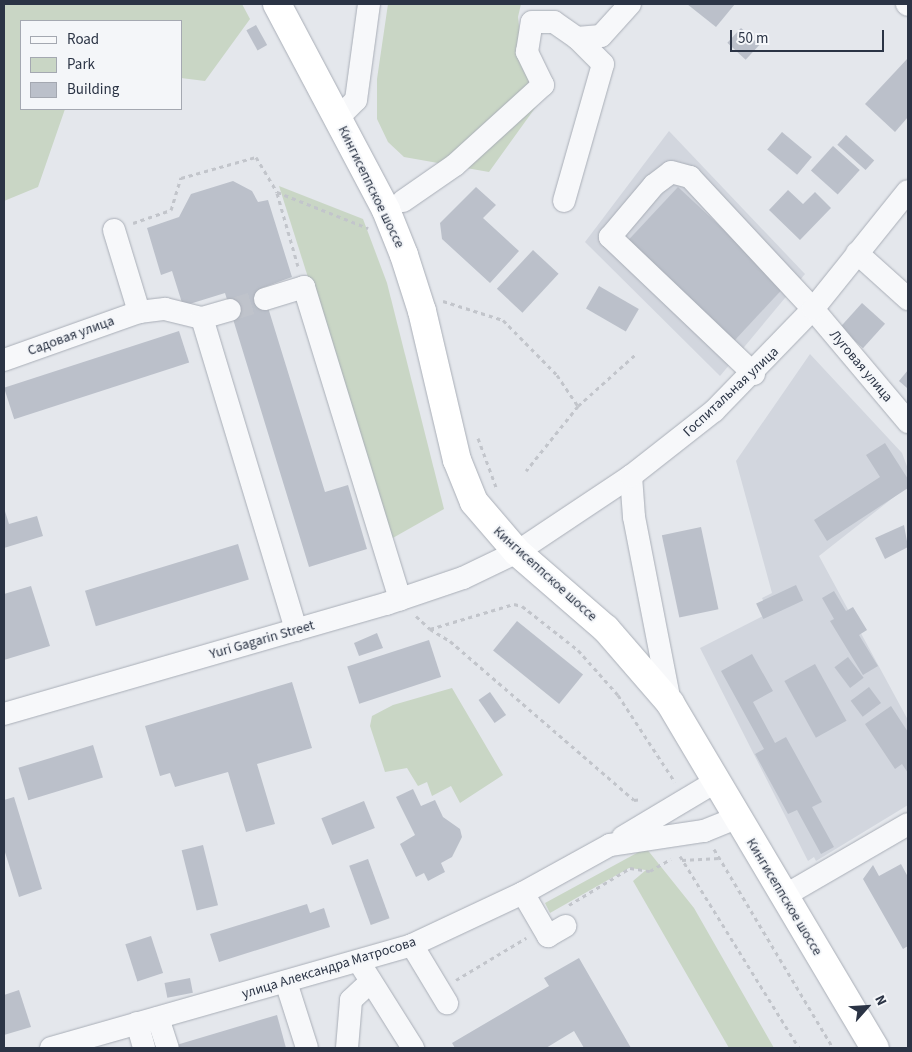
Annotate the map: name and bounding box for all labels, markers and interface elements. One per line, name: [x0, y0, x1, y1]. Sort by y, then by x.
legend: [20, 20, 182, 110]
scale bar: [732, 20, 886, 52]
text: 50 m: [738, 28, 768, 49]
text: Road: [67, 29, 99, 50]
text: Park: [67, 54, 95, 75]
text: Building: [67, 79, 119, 100]
street label: Кингисеппское шоссе: [334, 123, 408, 251]
street label: Садовая улица: [25, 313, 117, 359]
street label: Луговая улица: [826, 327, 896, 405]
street label: Госпитальная улица: [680, 343, 782, 441]
street label: Кингисеппское шоссе: [490, 523, 600, 625]
street label: Yuri Gagarin Street: [208, 617, 316, 663]
street label: Кингисеппское шоссе: [742, 835, 826, 959]
street label: улица Александра Матросова: [240, 933, 418, 1003]
north arrow: [842, 982, 892, 1032]
text: N: [869, 992, 892, 1009]

